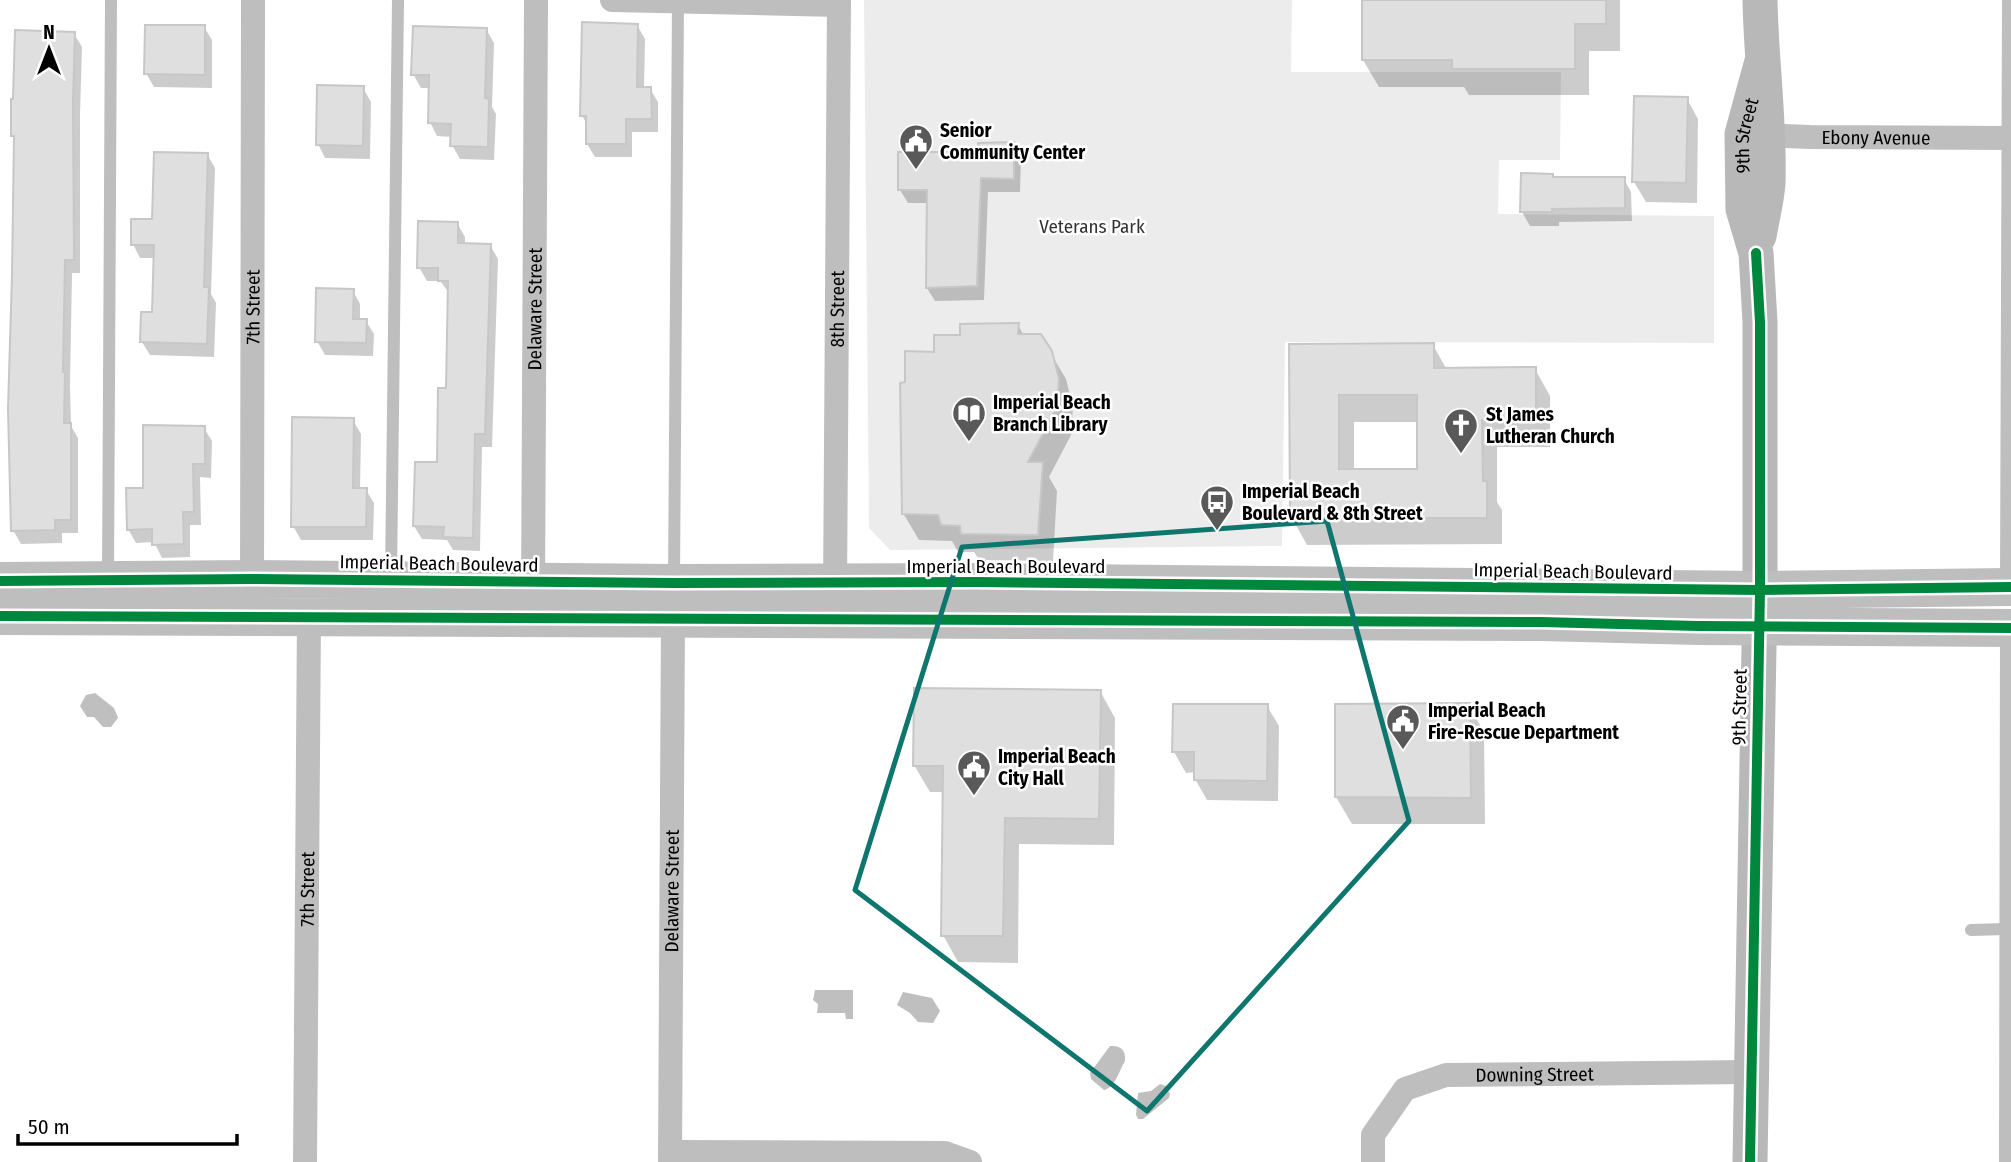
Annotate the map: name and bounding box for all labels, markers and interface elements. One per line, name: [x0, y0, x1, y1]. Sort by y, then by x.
north arrow: [14, 14, 84, 84]
text: N: [43, 21, 55, 44]
street label: 9th Street: [1731, 94, 1764, 174]
place label: Senior Community Center: [940, 119, 1086, 164]
public building icon: Senior Community Center: [897, 122, 935, 171]
street label: Ebony Avenue: [1821, 126, 1931, 150]
park label: Veterans Park: [1039, 215, 1145, 238]
street label: Delaware Street: [523, 247, 547, 370]
street label: 7th Street: [241, 269, 265, 345]
street label: 8th Street: [826, 270, 849, 348]
place label: Imperial Beach Branch Library: [993, 391, 1111, 436]
library icon: Imperial Beach Branch Library: [950, 394, 988, 443]
place label: St James Lutheran Church: [1486, 403, 1615, 448]
church icon: St James Lutheran Church: [1442, 406, 1480, 455]
place label: Imperial Beach Boulevard & 8th Street: [1242, 480, 1423, 525]
bus stop icon: Imperial Beach Boulevard & 8th Street: [1198, 483, 1236, 532]
street label: Imperial Beach Boulevard: [339, 550, 539, 577]
street label: Imperial Beach Boulevard: [907, 555, 1105, 578]
street label: Imperial Beach Boulevard: [1473, 558, 1673, 585]
street label: 9th Street: [1727, 668, 1752, 746]
place label: Imperial Beach Fire-Rescue Department: [1428, 699, 1619, 744]
public building icon: Imperial Beach Fire-Rescue Department: [1384, 702, 1422, 751]
place label: Imperial Beach City Hall: [998, 745, 1116, 790]
public building icon: Imperial Beach City Hall: [955, 748, 993, 797]
street label: Delaware Street: [660, 829, 684, 952]
street label: 7th Street: [296, 851, 319, 927]
street label: Downing Street: [1475, 1063, 1595, 1087]
scale bar: [18, 1102, 236, 1146]
text: 50 m: [28, 1114, 70, 1140]

